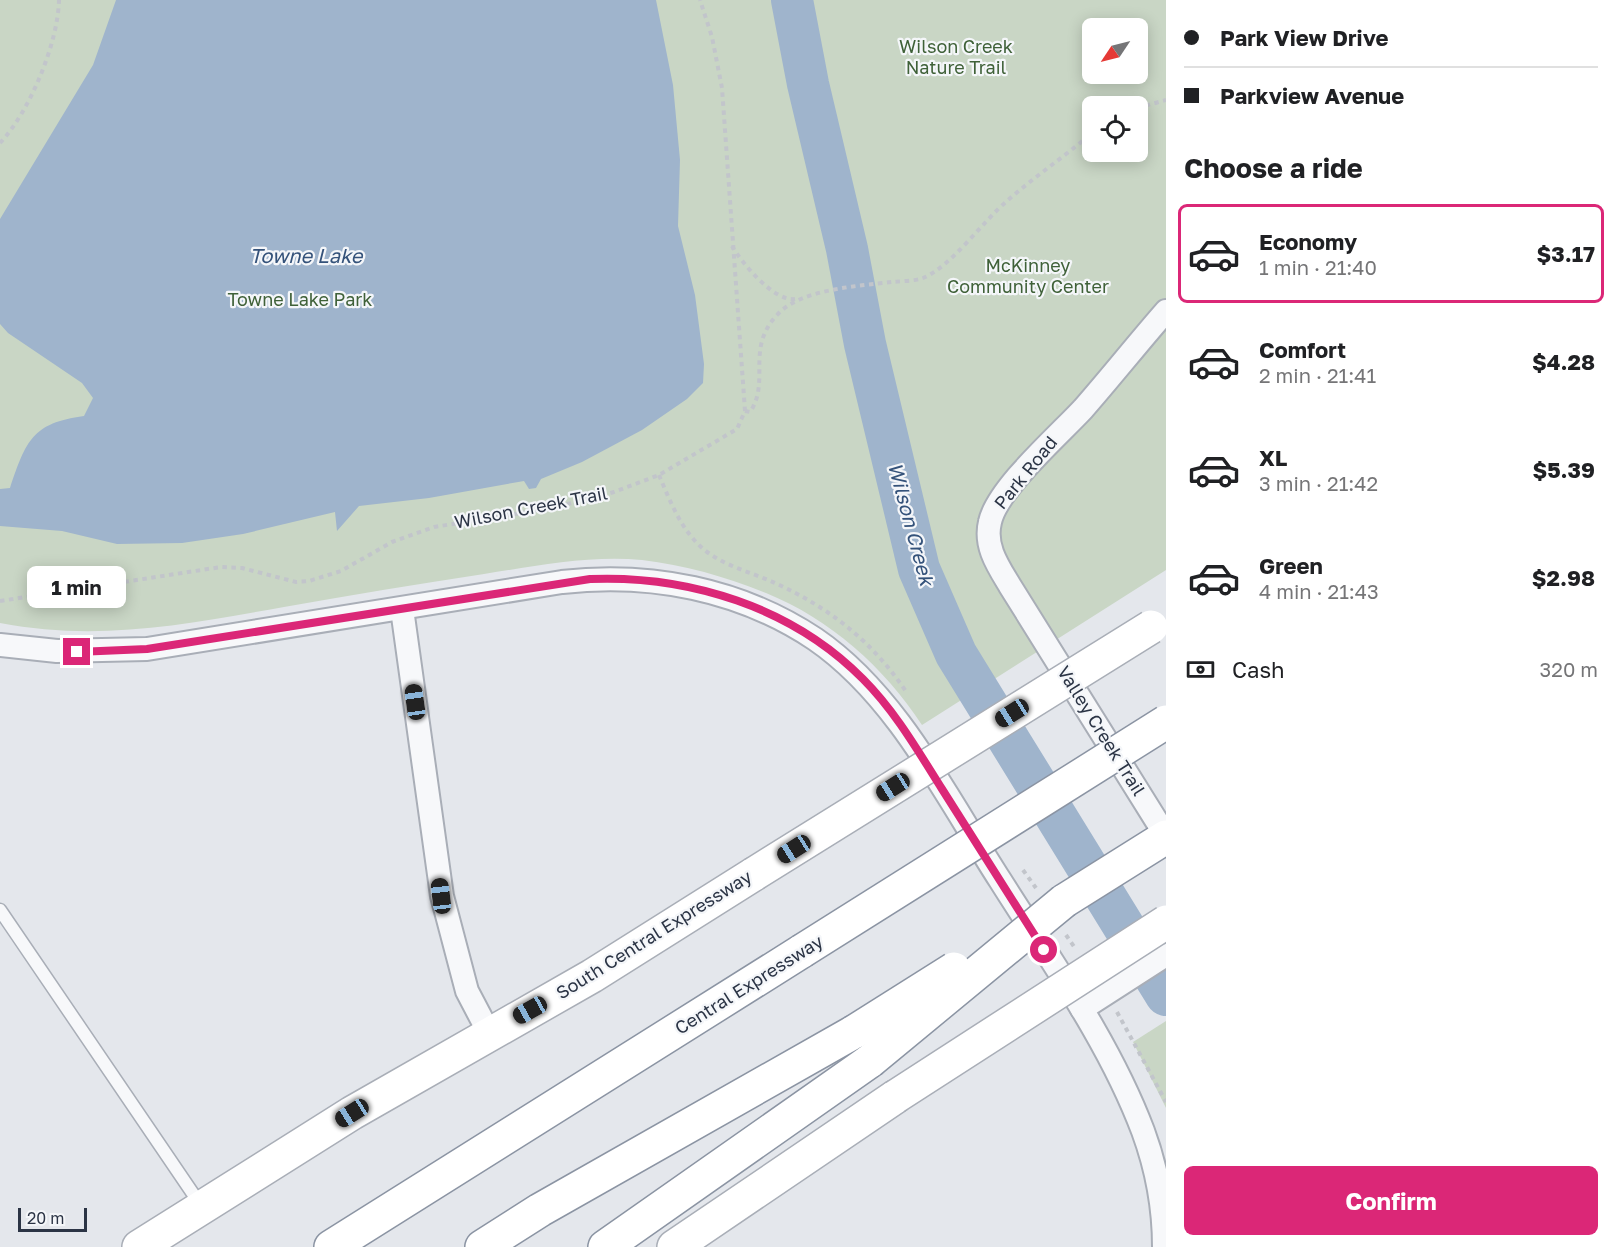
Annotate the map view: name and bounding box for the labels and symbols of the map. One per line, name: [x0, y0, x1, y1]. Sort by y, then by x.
north arrow: [1082, 18, 1148, 84]
park label: Wilson Creek Nature Trail: [899, 35, 1013, 78]
water label: Towne Lake: [250, 243, 364, 267]
park label: McKinney Community Center: [947, 254, 1109, 297]
park label: Towne Lake Park: [227, 288, 373, 310]
street label: Park Road: [989, 431, 1061, 513]
water label: Wilson Creek: [884, 460, 941, 591]
street label: Wilson Creek Trail: [452, 481, 609, 533]
callout: 1 min: [28, 565, 127, 607]
route end: [63, 638, 90, 665]
street label: Valley Creek Trail: [1053, 661, 1151, 800]
car: [404, 683, 426, 721]
car: [992, 696, 1032, 730]
car: [873, 770, 913, 804]
car: [774, 832, 814, 866]
street label: South Central Expressway: [552, 866, 756, 1004]
car: [430, 877, 452, 915]
street label: Central Expressway: [671, 931, 827, 1039]
route start: [1030, 936, 1057, 963]
car: [510, 993, 550, 1027]
car: [332, 1096, 372, 1130]
scale bar: [18, 1205, 87, 1232]

